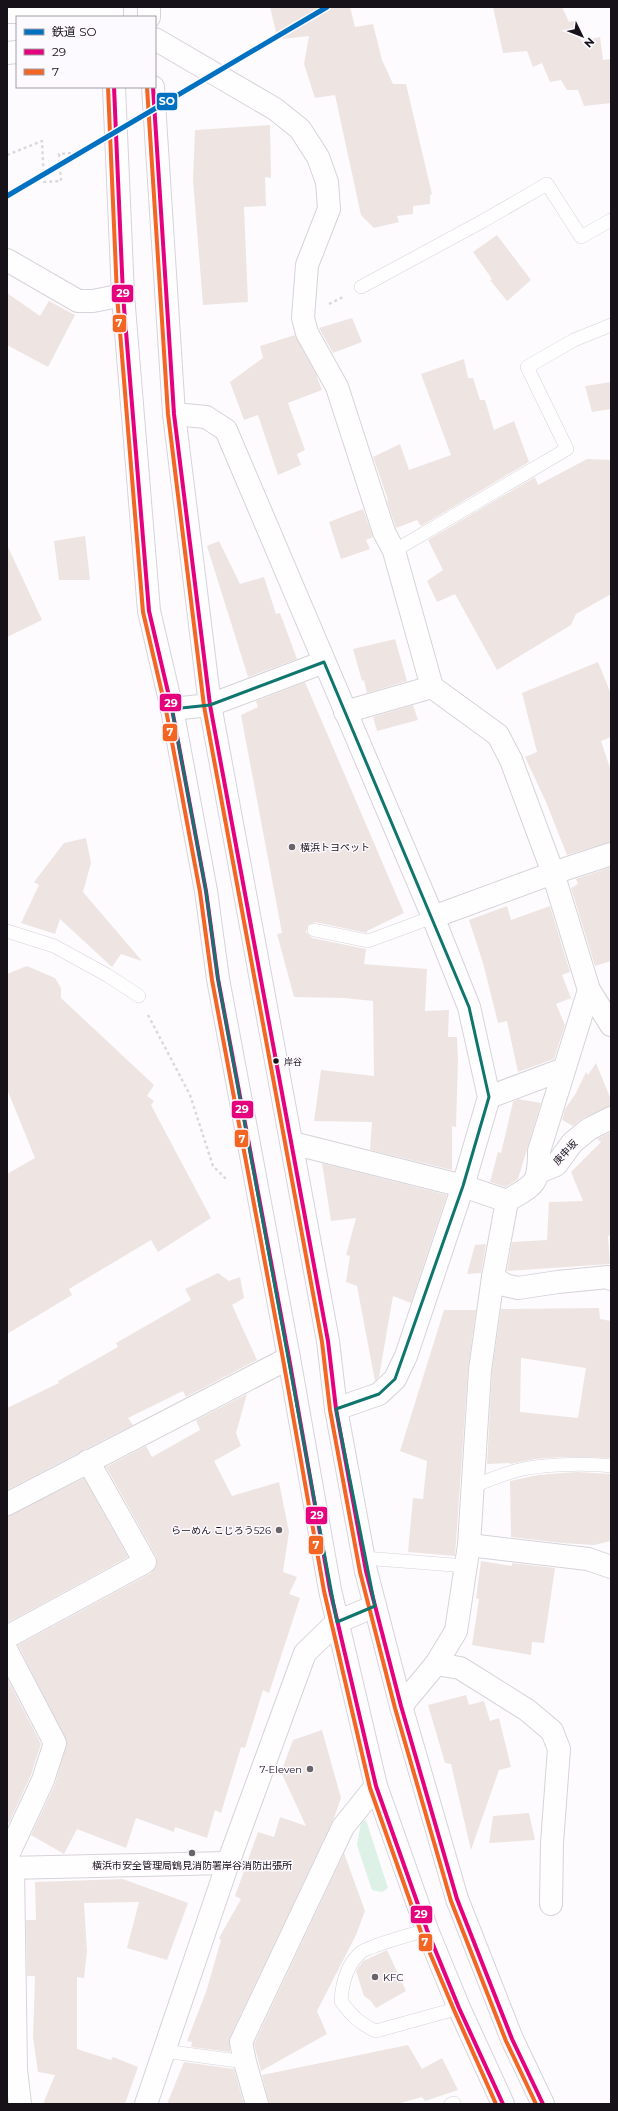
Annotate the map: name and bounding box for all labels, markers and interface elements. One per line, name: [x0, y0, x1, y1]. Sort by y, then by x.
legend: [16, 16, 156, 88]
north arrow: [562, 16, 602, 56]
text: 鉄道 SO: [52, 24, 97, 39]
text: N: [581, 35, 597, 51]
text: 29: [52, 44, 66, 59]
text: 7: [52, 64, 59, 79]
line badge: SO: [156, 92, 178, 111]
text: SO: [159, 94, 175, 108]
line badge: 29: [111, 284, 134, 303]
text: 29: [116, 286, 130, 300]
line badge: 7: [112, 314, 127, 333]
text: 7: [116, 316, 123, 330]
line badge: 29: [159, 693, 182, 712]
text: 29: [164, 696, 178, 710]
line badge: 7: [162, 723, 178, 742]
text: 7: [167, 725, 174, 739]
place label: 横浜トヨペット: [300, 841, 370, 854]
marker: 横浜トヨペット: [287, 842, 297, 852]
marker: 岸谷: [271, 1056, 281, 1066]
place label: 岸谷: [284, 1056, 302, 1067]
line badge: 29: [231, 1100, 254, 1119]
text: 29: [235, 1102, 249, 1116]
line badge: 7: [234, 1129, 249, 1148]
text: 7: [239, 1132, 246, 1146]
street label: 庚申坂: [550, 1137, 580, 1168]
line badge: 29: [305, 1506, 328, 1525]
text: 29: [310, 1508, 324, 1522]
place label: らーめん こじろう526: [171, 1524, 271, 1537]
marker: らーめん こじろう526: [274, 1525, 284, 1535]
line badge: 7: [308, 1535, 324, 1555]
text: 7: [313, 1538, 320, 1552]
place label: 7-Eleven: [259, 1763, 302, 1776]
marker: 7-Eleven: [305, 1764, 315, 1774]
marker: 横浜市安全管理局鶴見消防署岸谷消防出張所: [187, 1848, 197, 1858]
place label: 横浜市安全管理局鶴見消防署岸谷消防出張所: [92, 1859, 292, 1872]
line badge: 29: [410, 1905, 433, 1924]
text: 29: [414, 1907, 428, 1921]
line badge: 7: [418, 1933, 433, 1952]
text: 7: [422, 1935, 429, 1949]
place label: KFC: [383, 1971, 403, 1984]
marker: KFC: [370, 1972, 380, 1982]

